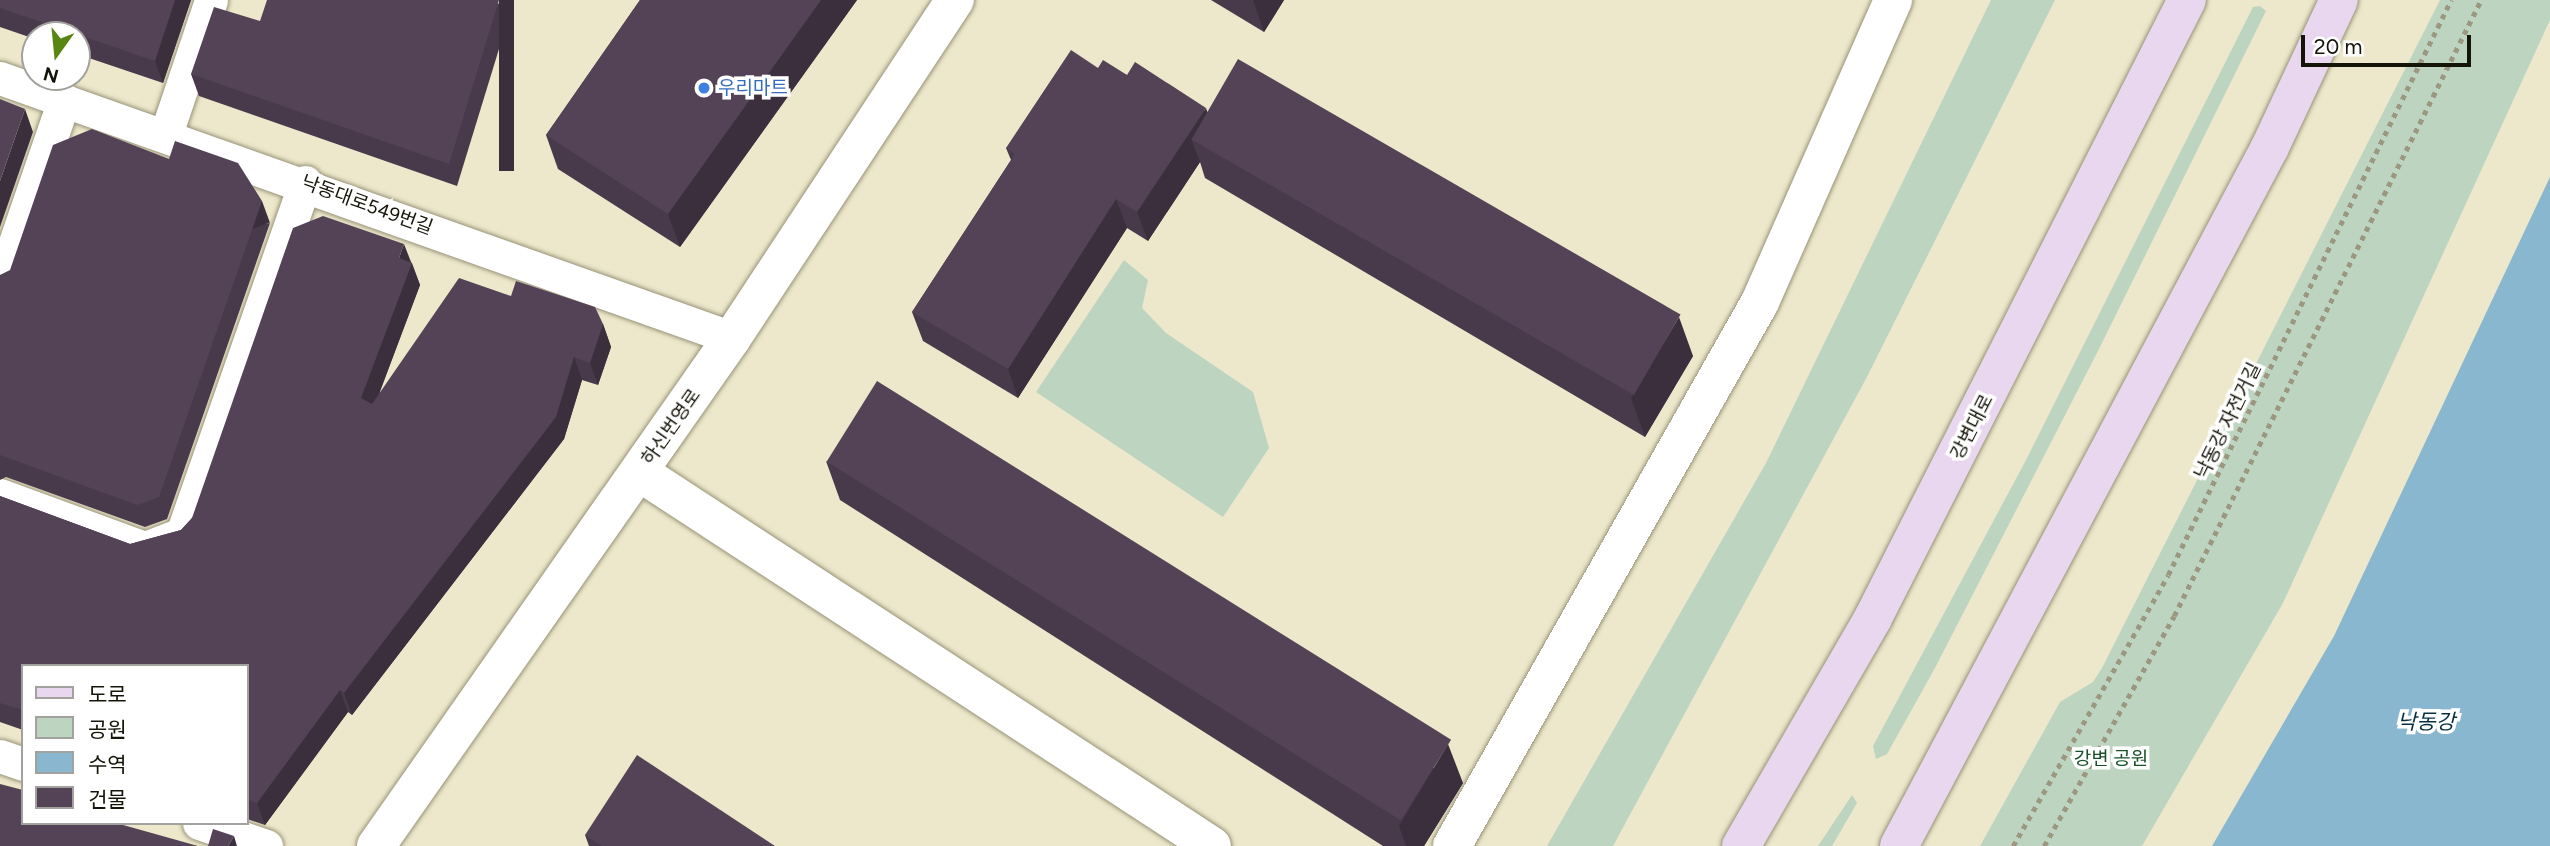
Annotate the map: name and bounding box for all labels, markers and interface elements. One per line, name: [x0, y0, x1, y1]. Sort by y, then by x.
north arrow: [21, 21, 91, 91]
scale bar: [2305, 21, 2475, 65]
text: 20 m: [2314, 34, 2362, 59]
text: N: [41, 62, 61, 88]
place label: 우리마트: [718, 77, 788, 99]
marker: 우리마트: [696, 80, 712, 96]
street label: 낙동대로549번길: [298, 171, 436, 239]
street label: 낙동강 자전거길: [2190, 359, 2266, 483]
street label: 하신번영로: [637, 385, 705, 469]
street label: 강변대로: [1946, 391, 1998, 463]
legend: [21, 664, 248, 825]
text: 도로: [88, 682, 127, 707]
water label: 낙동강: [2397, 709, 2455, 735]
text: 공원: [88, 717, 127, 742]
park label: 강변 공원: [2074, 748, 2148, 770]
text: 수역: [88, 752, 127, 777]
text: 건물: [88, 787, 127, 812]

